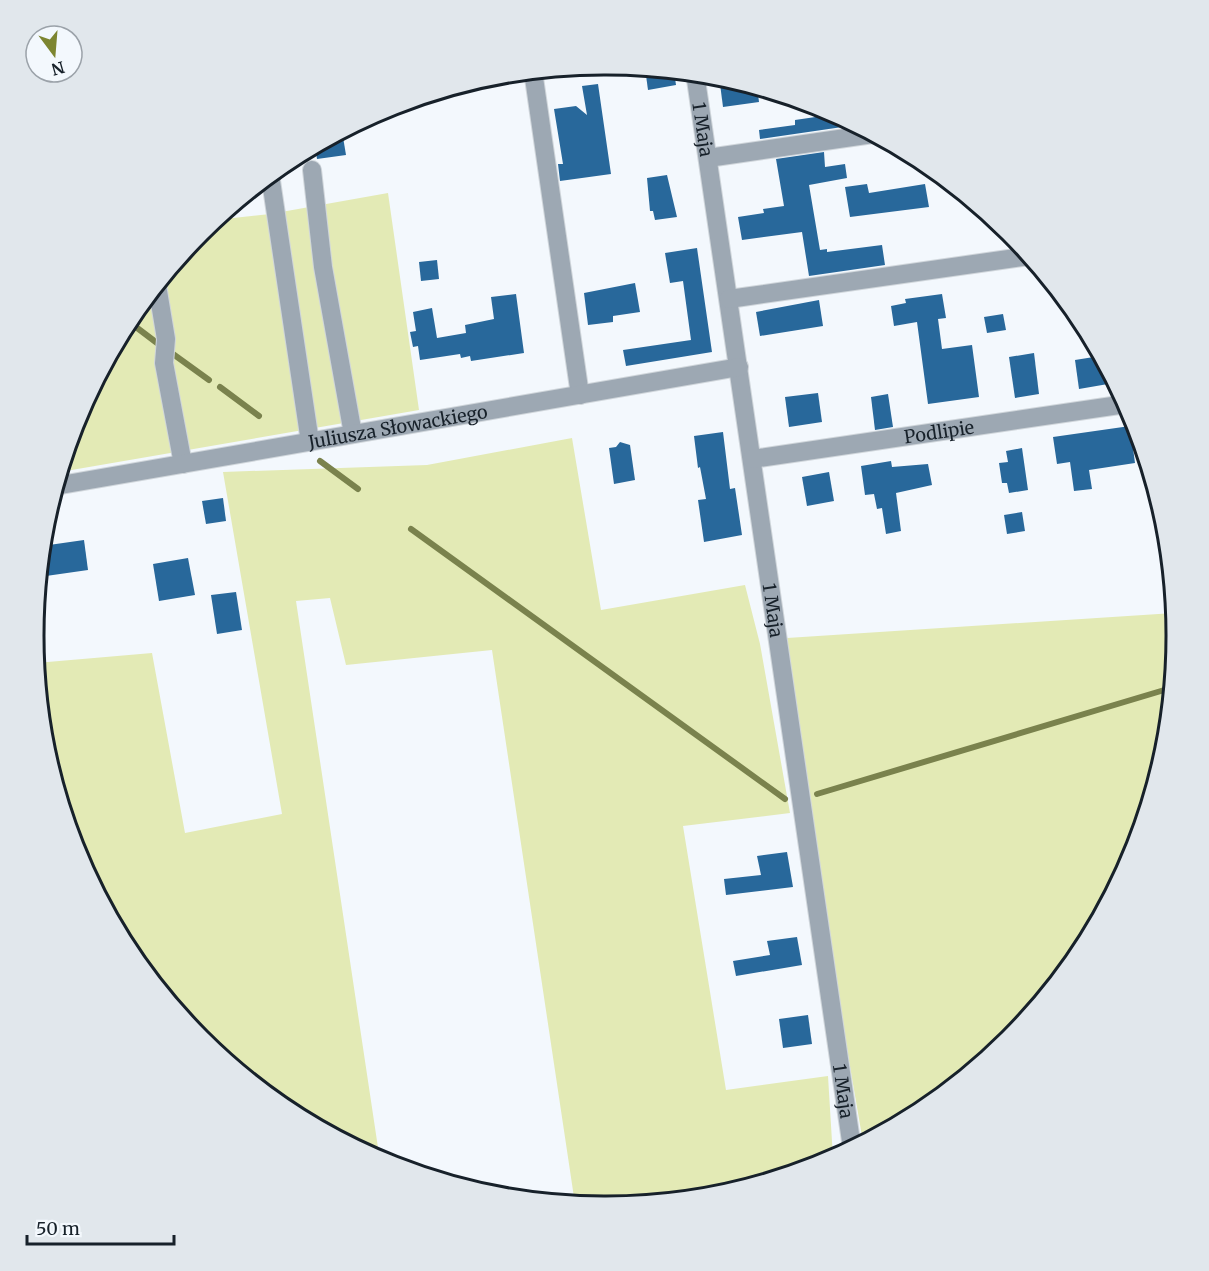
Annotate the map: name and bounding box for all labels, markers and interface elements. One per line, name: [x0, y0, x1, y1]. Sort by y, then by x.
north arrow: [24, 24, 84, 84]
text: N: [49, 57, 67, 80]
street label: 1 Maja: [688, 101, 719, 159]
street label: Juliusza Słowackiego: [305, 399, 489, 453]
street label: Podlipie: [902, 415, 976, 448]
street label: 1 Maja: [758, 582, 789, 639]
street label: 1 Maja: [828, 1062, 859, 1120]
scale bar: [27, 1208, 174, 1246]
text: 50 m: [36, 1217, 80, 1240]

